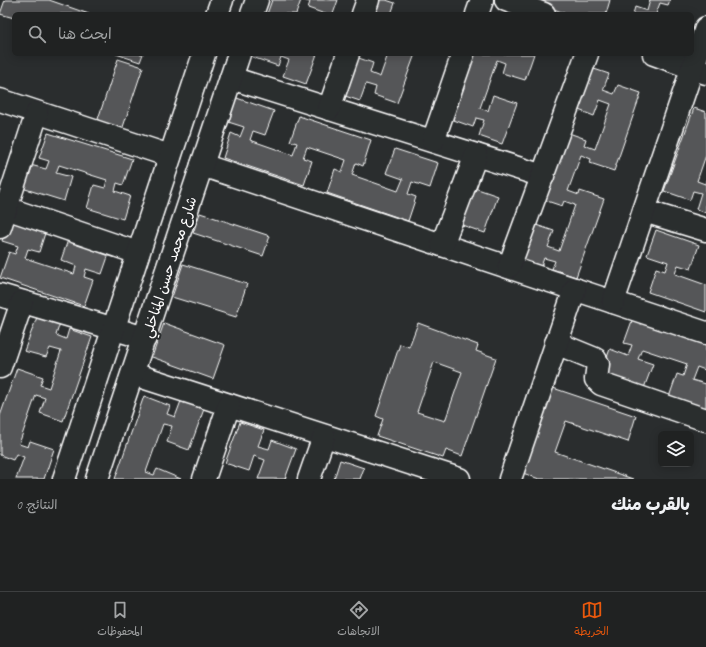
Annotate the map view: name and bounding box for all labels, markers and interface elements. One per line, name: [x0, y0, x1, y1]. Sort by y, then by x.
search box: [12, 12, 694, 56]
icon: search: [26, 23, 48, 45]
text: ابحث هنا: [58, 25, 112, 44]
street label: شارع محمد حسن المناخلي: [139, 194, 204, 341]
map controls: [658, 431, 694, 467]
button: layers: [658, 431, 694, 467]
text: بالقرب منك: [611, 494, 690, 515]
text: النتائج: 0: [16, 497, 58, 513]
tab: المحفوظات: [97, 599, 143, 641]
tab: الاتجاهات: [337, 599, 380, 641]
tab: الخريطة: [574, 599, 609, 641]

